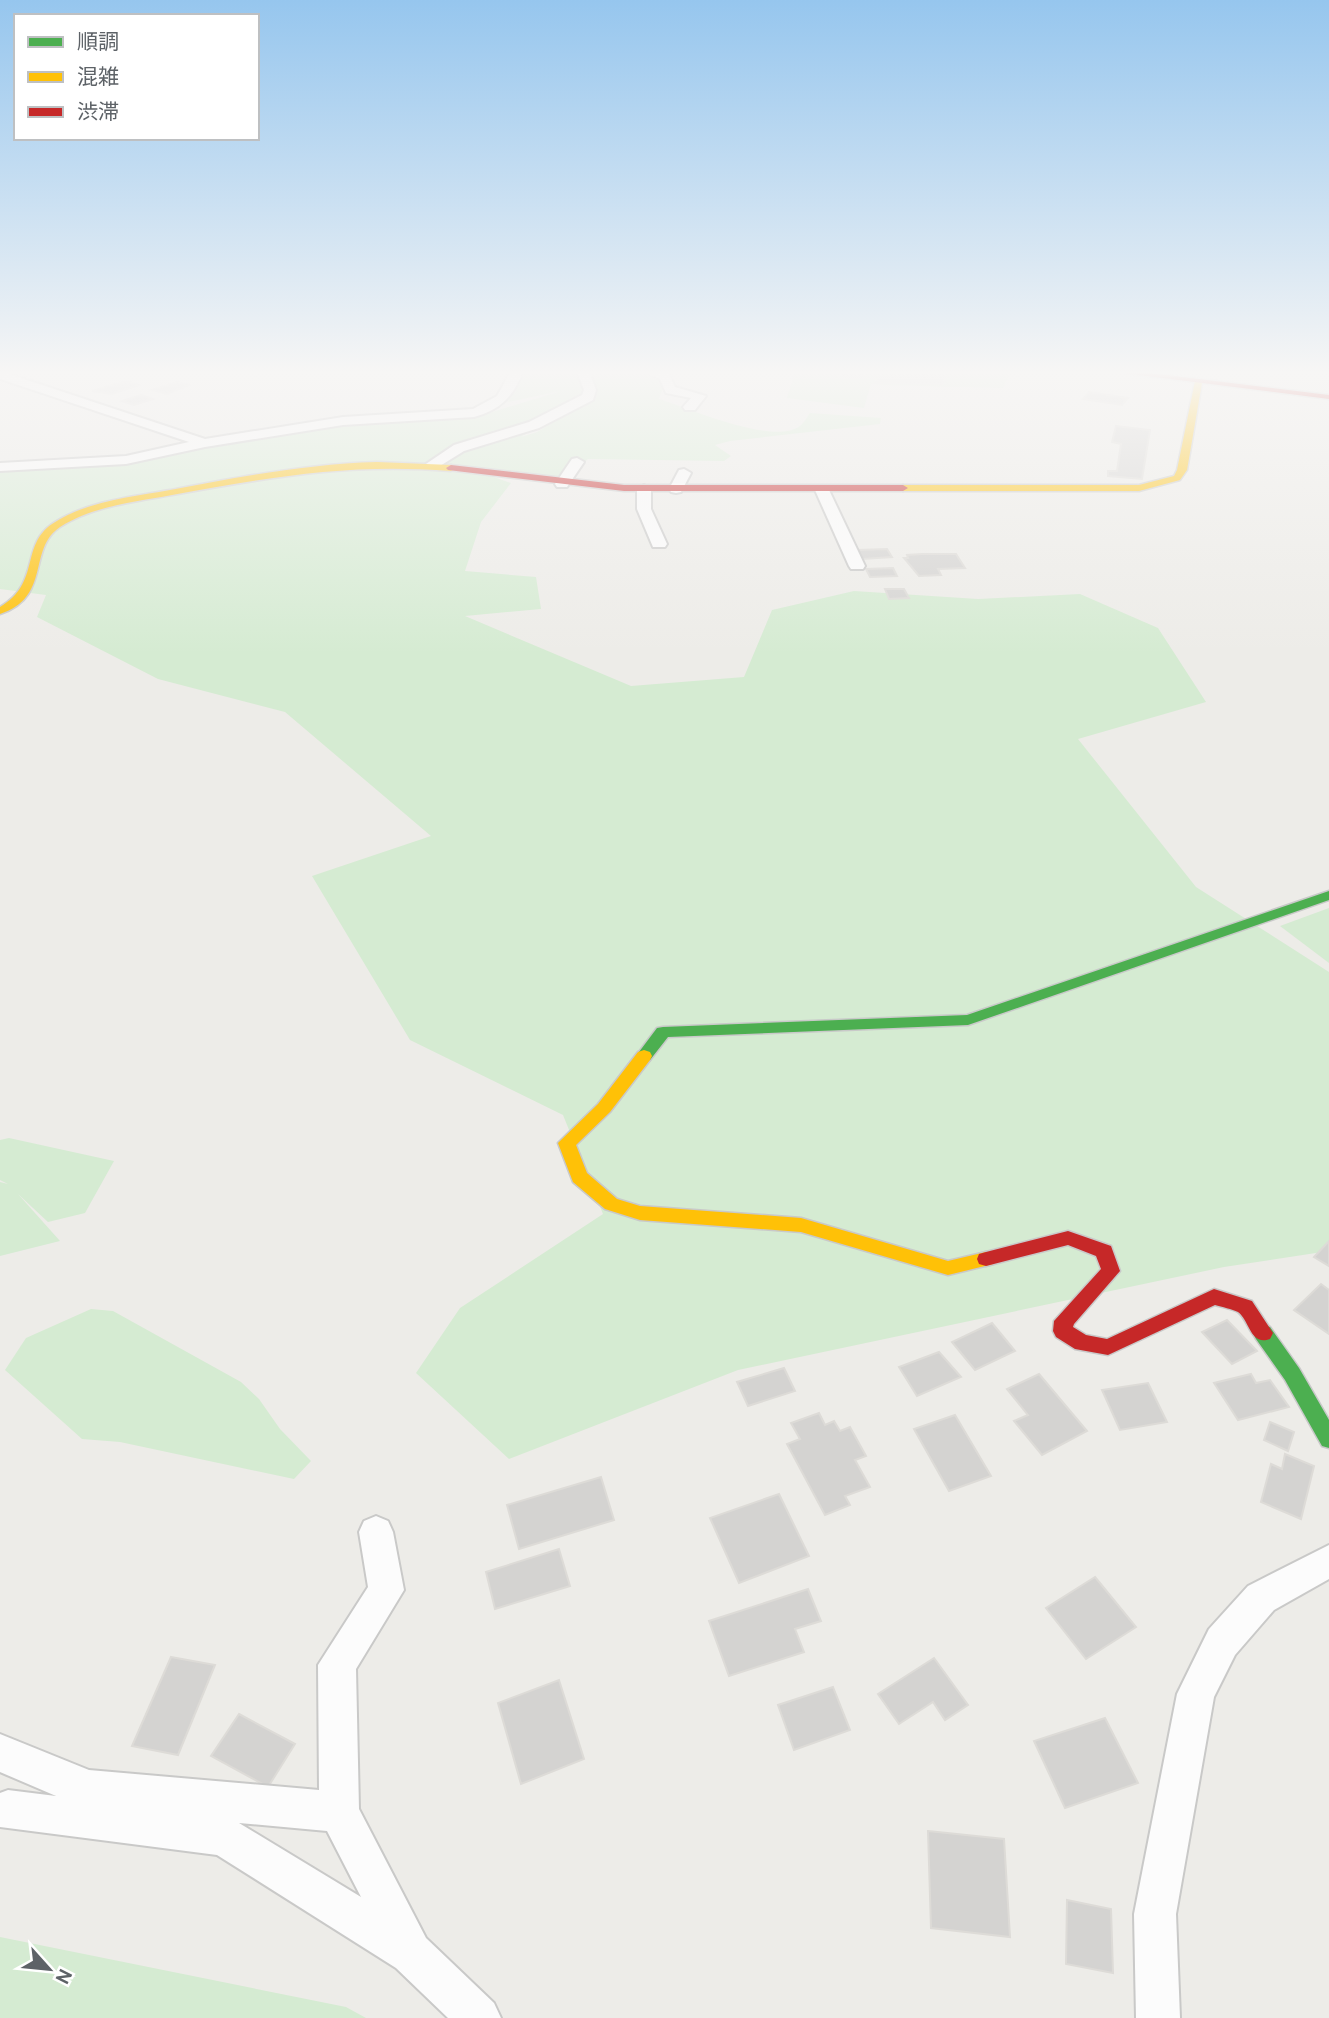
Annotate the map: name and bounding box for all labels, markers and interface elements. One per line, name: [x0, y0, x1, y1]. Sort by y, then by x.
legend: [14, 14, 259, 140]
text: 順調: [77, 29, 119, 54]
text: 混雑: [77, 64, 119, 89]
text: 渋滞: [77, 99, 119, 124]
north arrow: [14, 1934, 84, 2004]
text: N: [50, 1965, 77, 1988]

